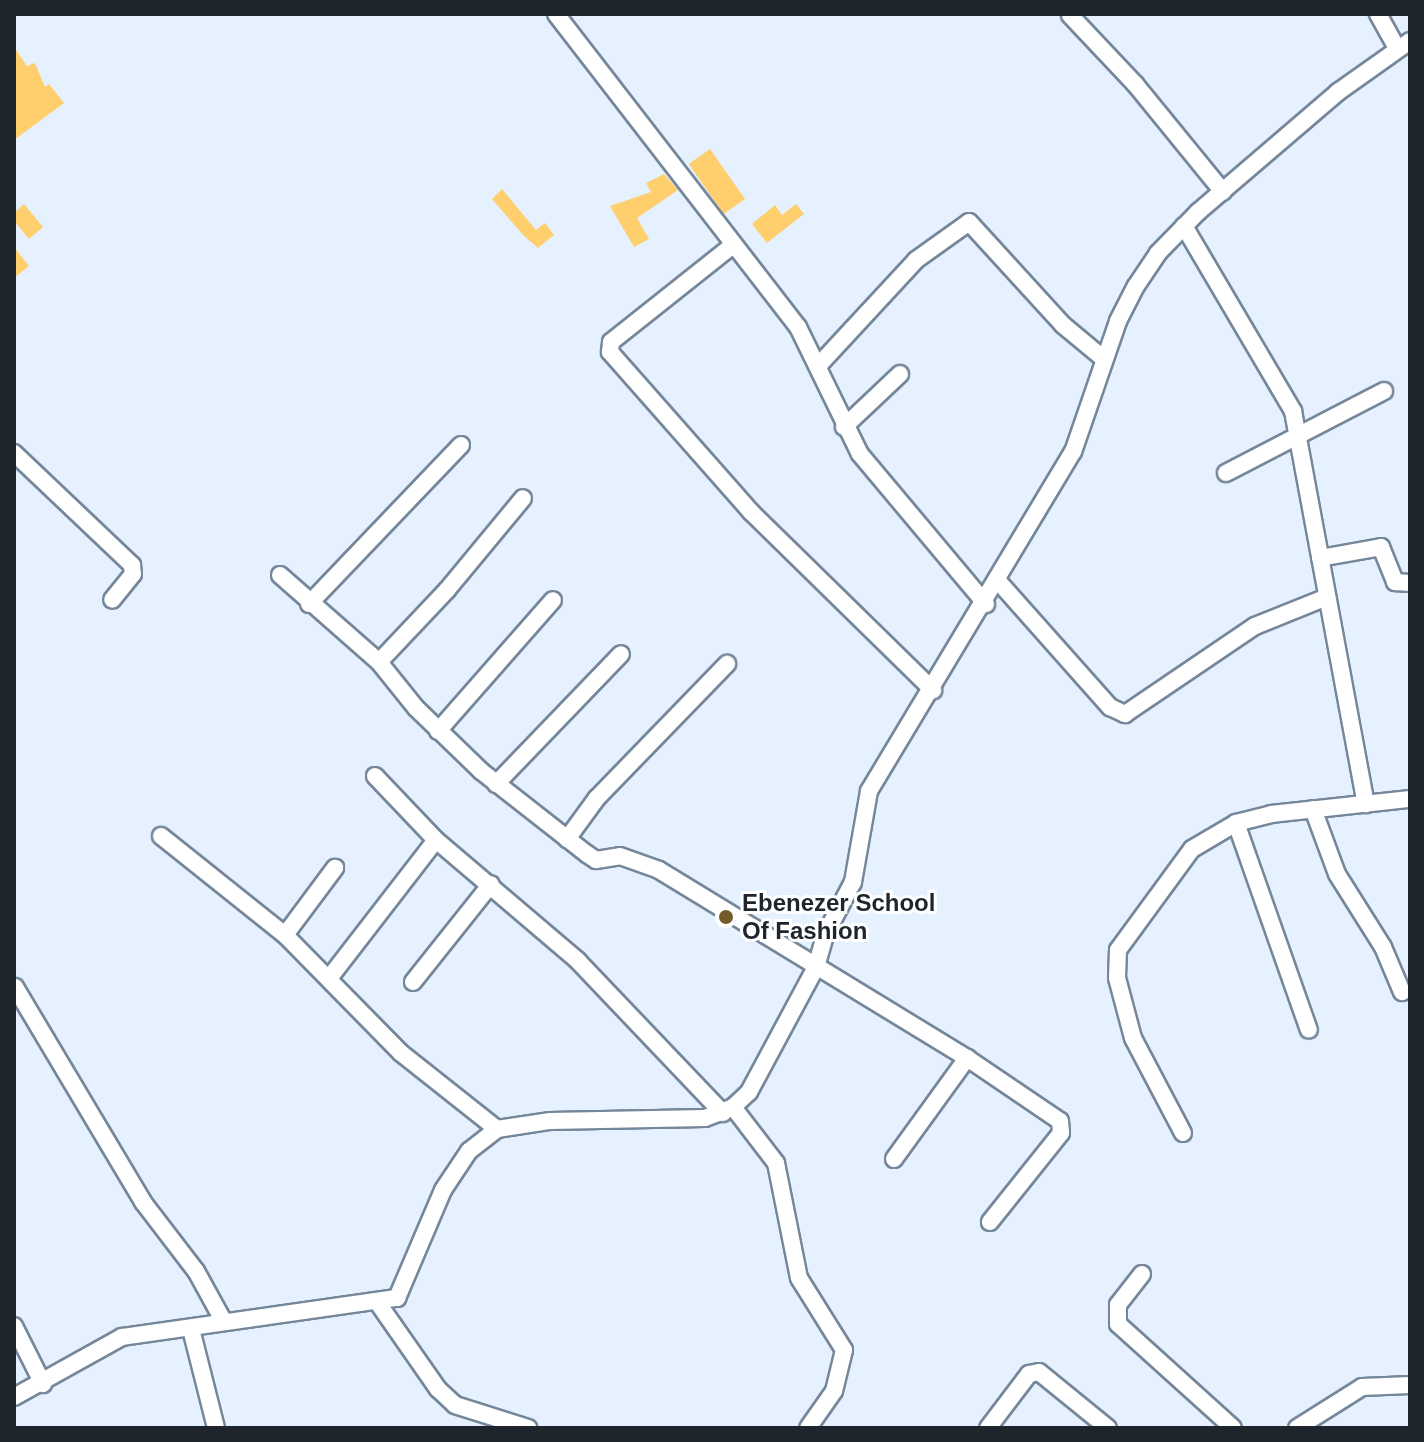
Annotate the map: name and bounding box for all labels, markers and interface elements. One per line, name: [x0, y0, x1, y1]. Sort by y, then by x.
place label: Ebenezer School Of Fashion: [742, 889, 935, 945]
marker: Ebenezer School Of Fashion: [717, 908, 735, 926]

